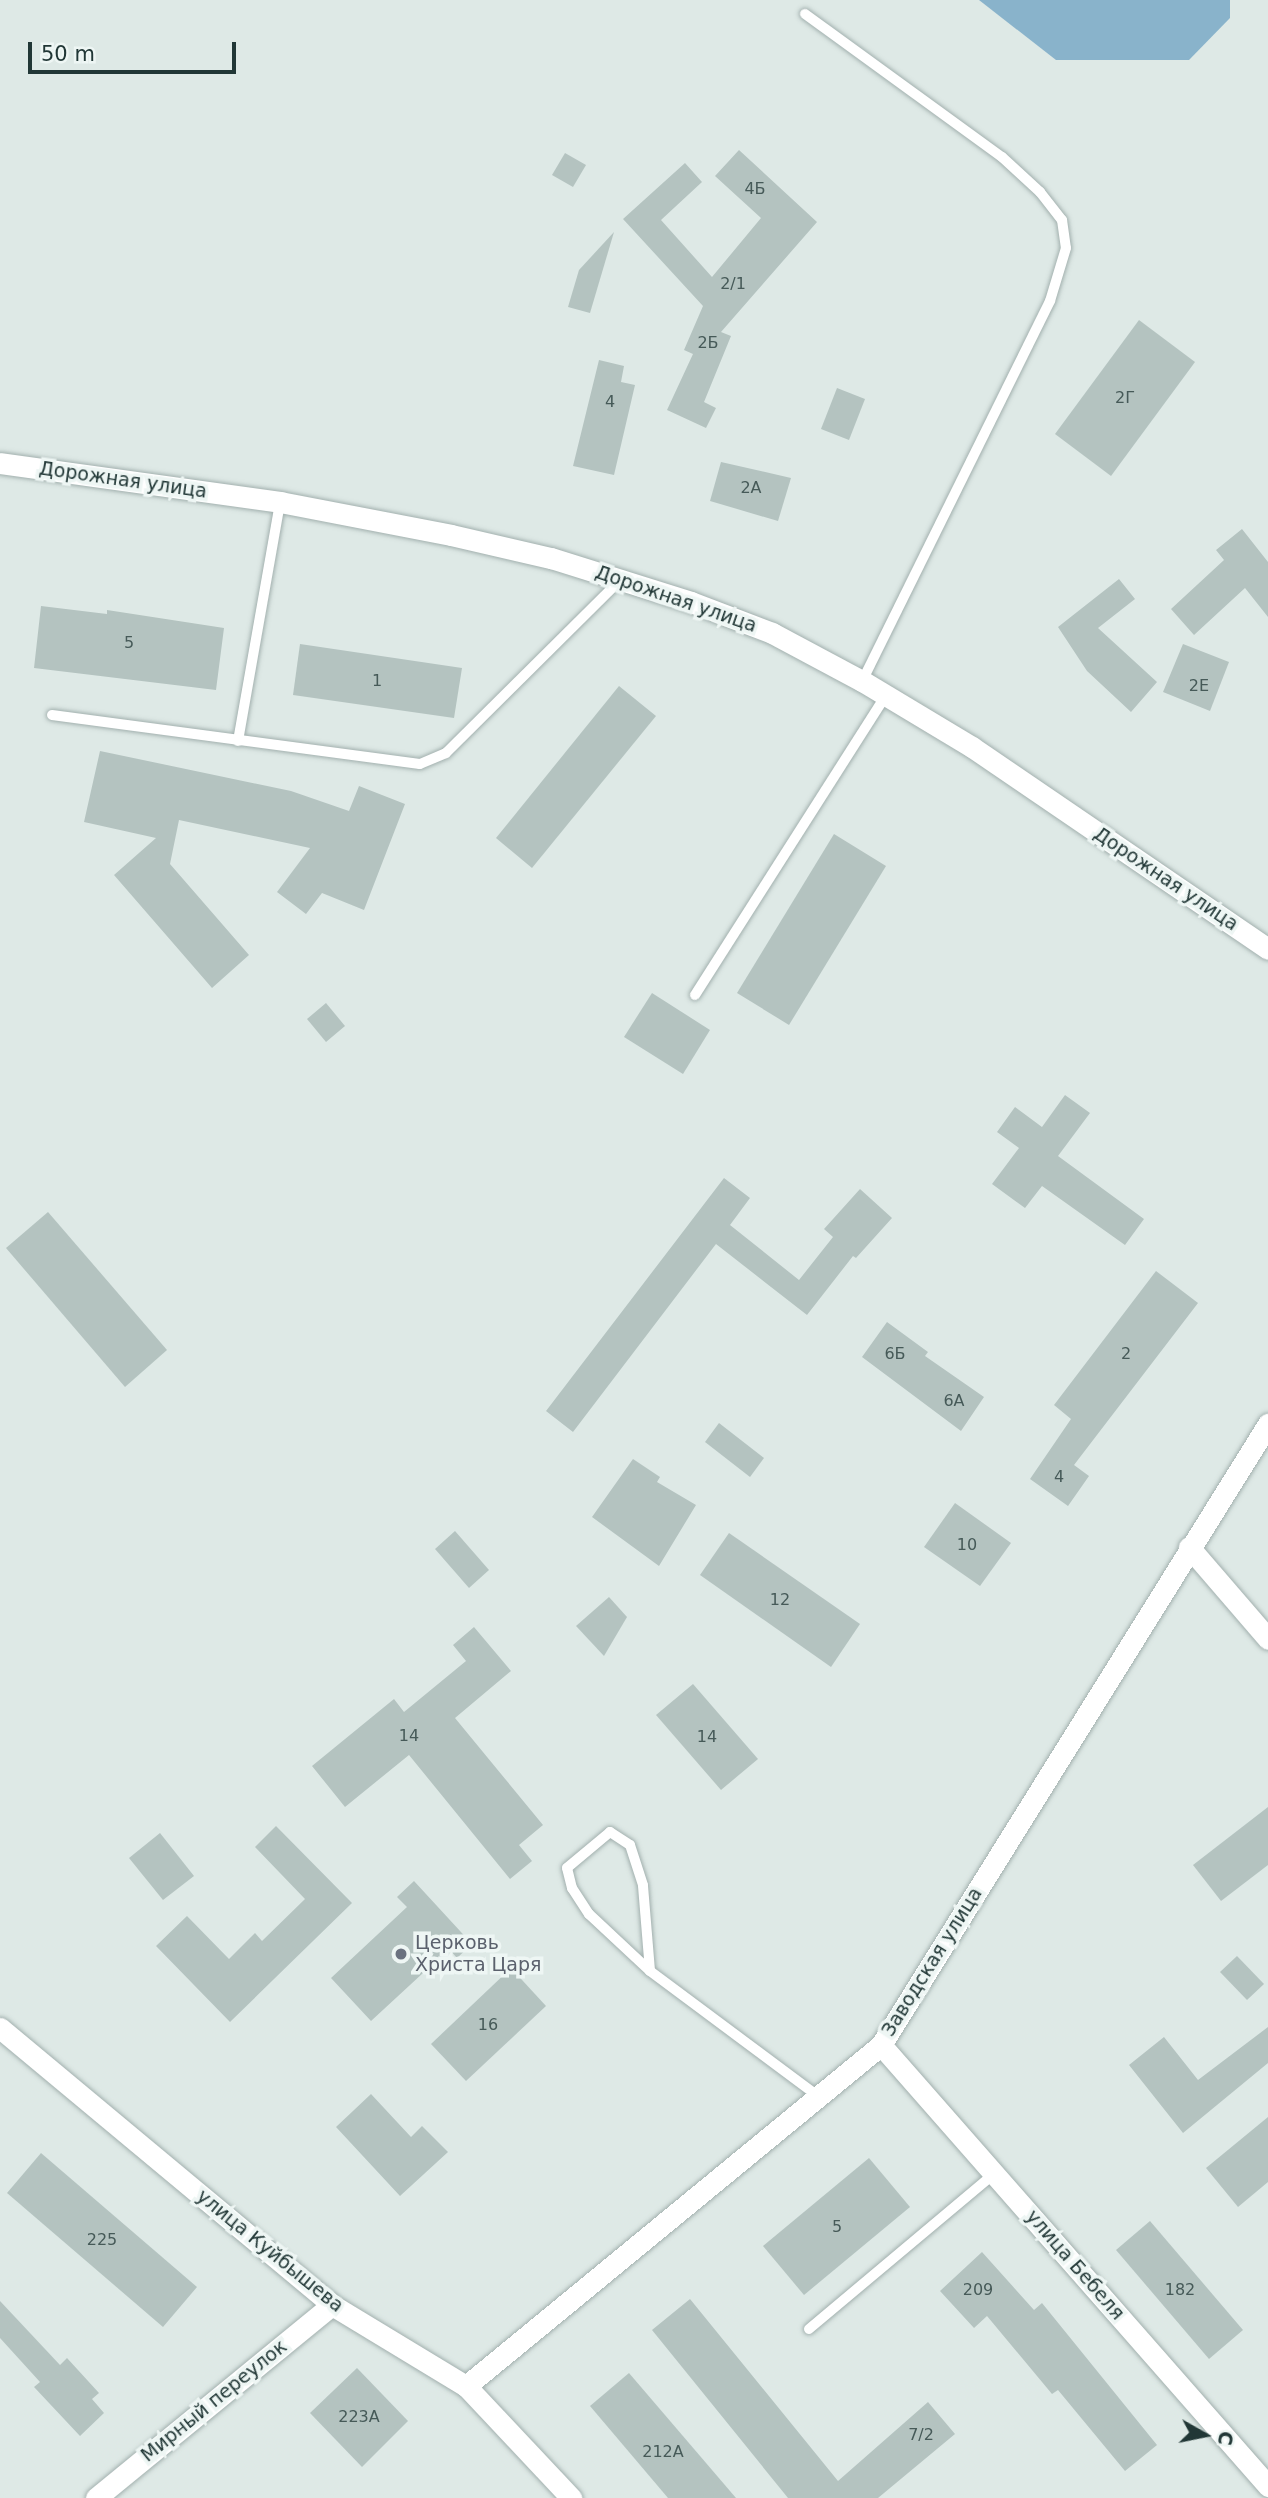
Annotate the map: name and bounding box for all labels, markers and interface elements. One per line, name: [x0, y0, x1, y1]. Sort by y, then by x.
scale bar: [32, 28, 240, 72]
text: 50 m: [41, 42, 95, 66]
house number: 4Б: [744, 179, 766, 199]
house number: 2/1: [720, 274, 746, 294]
house number: 2Б: [697, 333, 719, 353]
house number: 2Г: [1115, 388, 1135, 408]
house number: 4: [605, 392, 615, 412]
street label: Дорожная улица: [38, 457, 208, 503]
house number: 2А: [740, 478, 762, 498]
street label: Дорожная улица: [592, 561, 760, 637]
house number: 5: [124, 633, 134, 653]
house number: 1: [372, 671, 382, 691]
house number: 2Е: [1189, 676, 1209, 696]
street label: Дорожная улица: [1090, 822, 1242, 936]
house number: 6Б: [884, 1344, 906, 1364]
house number: 2: [1121, 1344, 1131, 1364]
house number: 6А: [943, 1391, 965, 1411]
house number: 4: [1054, 1467, 1064, 1487]
house number: 10: [957, 1535, 977, 1555]
house number: 12: [770, 1590, 790, 1610]
house number: 14: [399, 1726, 419, 1746]
house number: 14: [697, 1727, 717, 1747]
street label: Заводская улица: [877, 1883, 987, 2041]
place label: Церковь Христа Царя: [415, 1932, 542, 1976]
marker: Церковь Христа Царя: [393, 1946, 409, 1962]
house number: 16: [478, 2015, 498, 2035]
street label: улица Куйбышева: [192, 2185, 348, 2317]
street label: улица Бебеля: [1021, 2205, 1129, 2325]
house number: 5: [832, 2217, 842, 2237]
house number: 225: [87, 2230, 117, 2250]
house number: 209: [963, 2280, 993, 2300]
house number: 182: [1165, 2280, 1195, 2300]
street label: Мирный переулок: [137, 2335, 291, 2467]
north arrow: [1170, 2400, 1240, 2470]
house number: 223А: [338, 2407, 380, 2427]
house number: 7/2: [908, 2425, 934, 2445]
text: С: [1214, 2430, 1238, 2447]
house number: 212А: [642, 2442, 684, 2462]

